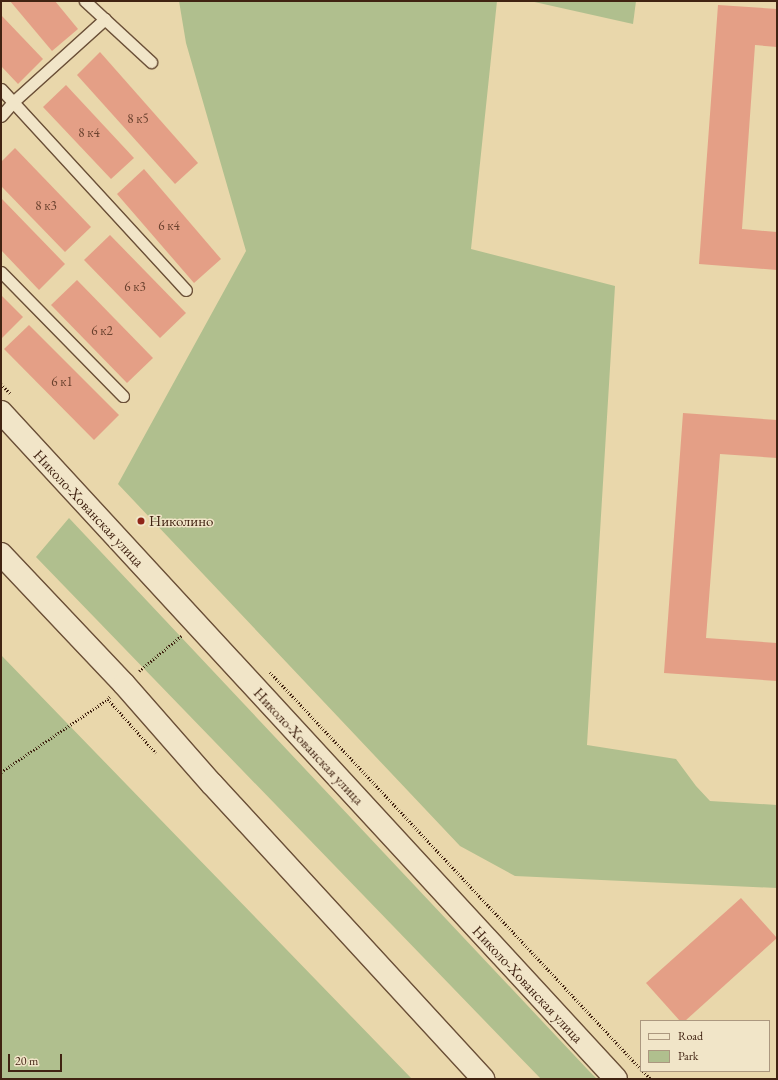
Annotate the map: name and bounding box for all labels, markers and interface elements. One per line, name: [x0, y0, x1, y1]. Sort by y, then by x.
house number: 8 к5: [127, 111, 149, 127]
house number: 8 к4: [78, 125, 100, 141]
house number: 8 к3: [35, 198, 57, 214]
house number: 6 к4: [158, 218, 180, 234]
house number: 6 к3: [124, 279, 146, 295]
house number: 6 к2: [91, 323, 113, 339]
house number: 6 к1: [51, 374, 73, 390]
street label: Николо-Хованская улица: [30, 446, 148, 570]
place label: Николино: [149, 512, 213, 530]
marker: Николино: [136, 516, 146, 526]
street label: Николо-Хованская улица: [250, 684, 368, 808]
street label: Николо-Хованская улица: [469, 922, 587, 1046]
legend: [640, 1020, 770, 1072]
text: Road: [678, 1028, 703, 1044]
scale bar: [10, 1046, 64, 1072]
text: Park: [678, 1048, 698, 1064]
text: 20 m: [15, 1053, 38, 1069]

